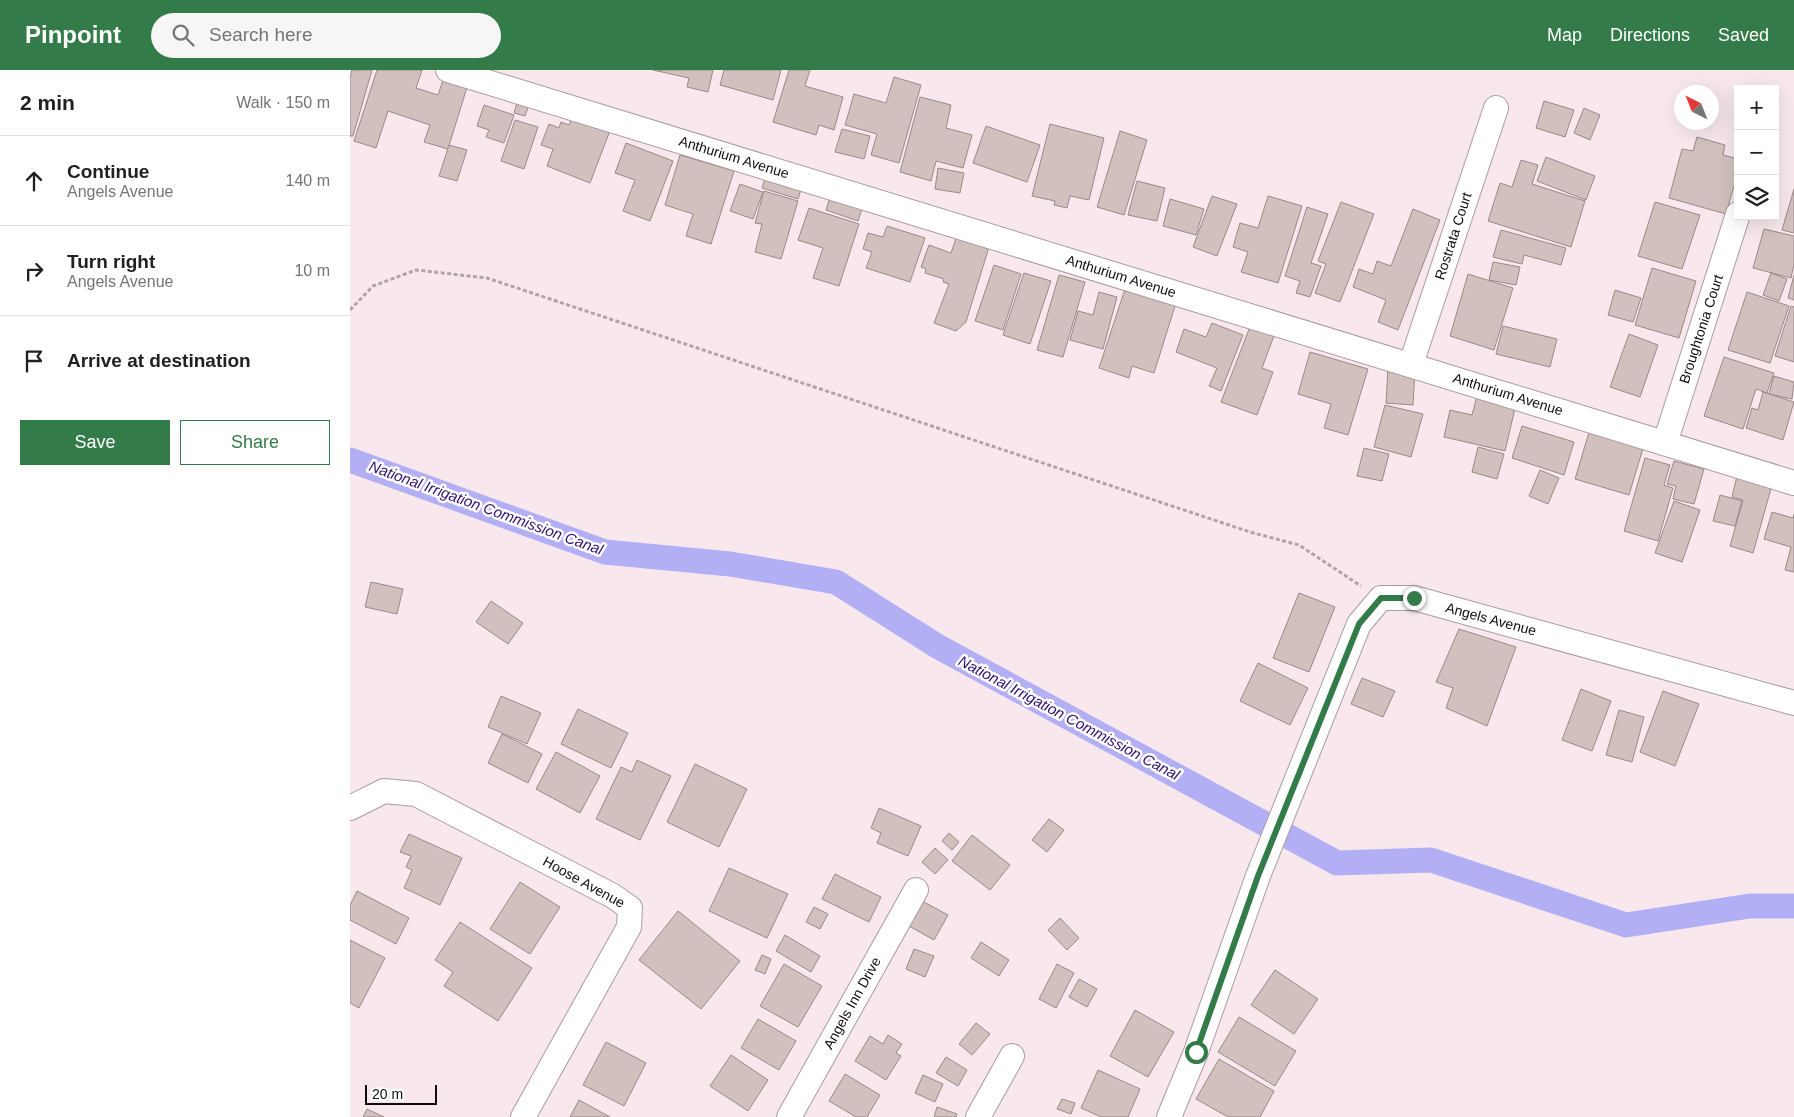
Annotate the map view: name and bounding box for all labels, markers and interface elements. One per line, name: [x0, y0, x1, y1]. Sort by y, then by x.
search box: [151, 13, 501, 58]
text: Pinpoint: [25, 21, 121, 48]
icon: search: [169, 21, 197, 49]
text: Search here: [209, 24, 313, 45]
text: Map: [1547, 25, 1582, 45]
text: Directions: [1610, 25, 1690, 45]
text: Saved: [1718, 25, 1769, 45]
north arrow: [1674, 85, 1719, 130]
map controls: [1734, 85, 1779, 220]
button: +: [1734, 85, 1779, 130]
text: 2 min: [20, 91, 75, 114]
text: Walk · 150 m: [236, 94, 330, 111]
button: −: [1734, 130, 1779, 175]
street label: Anthurium Avenue: [677, 133, 791, 181]
text: Continue: [67, 161, 149, 182]
icon: ahead: [20, 167, 48, 195]
text: 140 m: [286, 172, 330, 189]
button: layers: [1734, 175, 1779, 220]
text: Angels Avenue: [67, 183, 173, 200]
street label: Rostrata Court: [1431, 190, 1475, 282]
text: Turn right: [67, 251, 155, 272]
street label: Anthurium Avenue: [1064, 252, 1178, 300]
icon: right: [20, 257, 48, 285]
text: 10 m: [294, 262, 330, 279]
street label: Broughtonia Court: [1676, 272, 1726, 386]
text: Angels Avenue: [67, 273, 173, 290]
icon: arrive: [20, 347, 48, 375]
text: Arrive at destination: [67, 350, 251, 371]
street label: Anthurium Avenue: [1451, 370, 1565, 418]
button: Save: [20, 420, 170, 465]
button: Share: [180, 420, 330, 465]
water label: National Irrigation Commission Canal: [367, 457, 606, 558]
route end: [1403, 587, 1426, 610]
street label: Angels Avenue: [1444, 599, 1538, 639]
water label: National Irrigation Commission Canal: [956, 652, 1183, 783]
street label: Hoose Avenue: [540, 853, 628, 911]
street label: Angels Inn Drive: [820, 954, 884, 1052]
route start: [1185, 1041, 1208, 1064]
scale bar: [365, 1082, 438, 1105]
text: 20 m: [372, 1086, 403, 1102]

